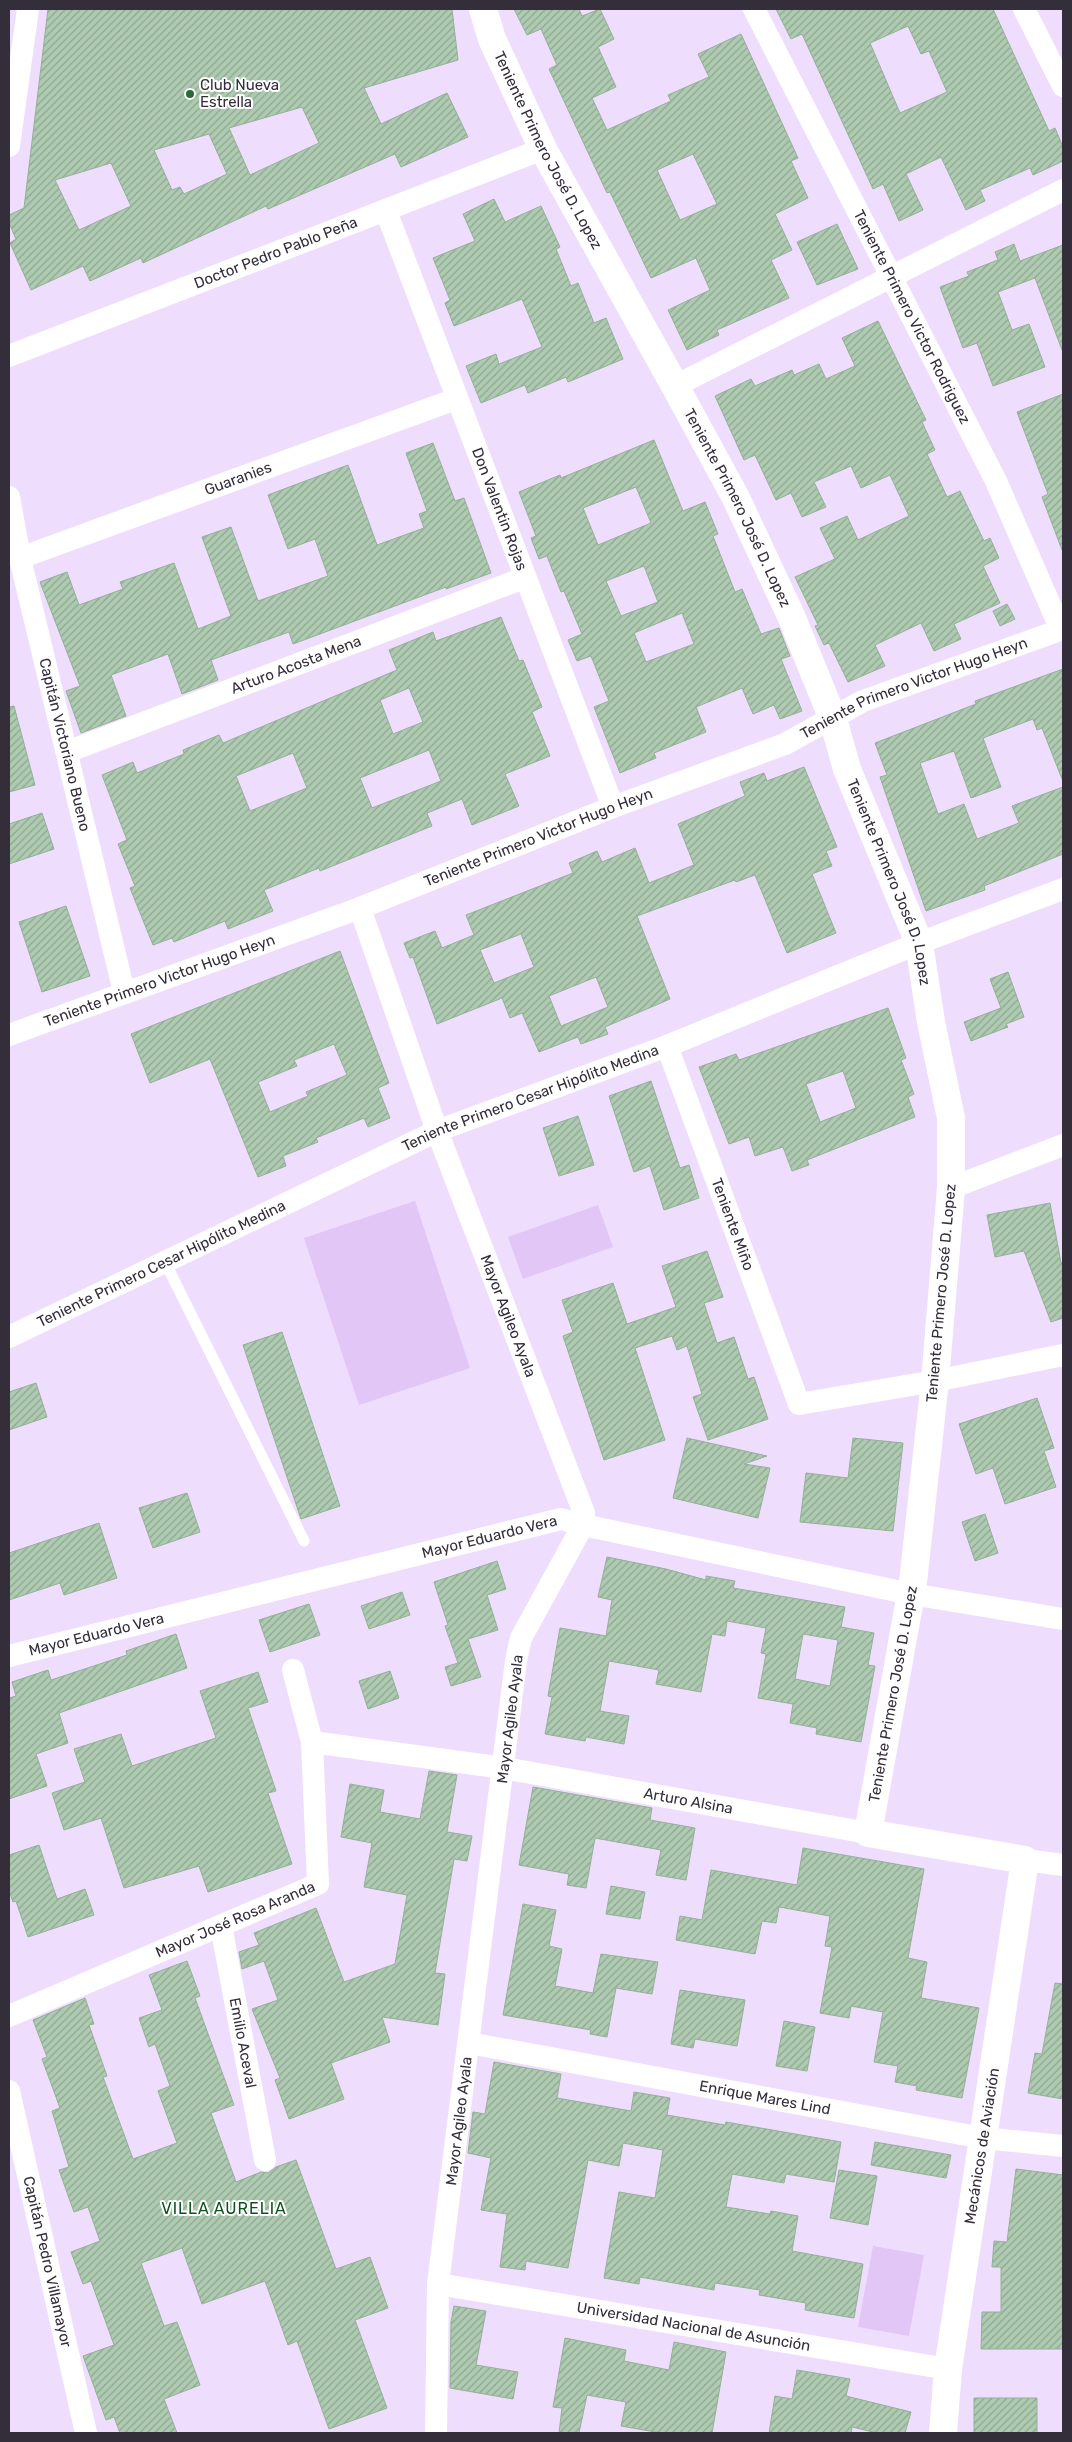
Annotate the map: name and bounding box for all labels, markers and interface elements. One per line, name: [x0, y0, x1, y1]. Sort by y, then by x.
street label: Teniente Primero José D. Lopez: [490, 49, 606, 253]
place label: Club Nueva Estrella: [200, 76, 279, 111]
marker: Club Nueva Estrella: [184, 88, 196, 100]
street label: Teniente Primero Victor Rodriguez: [850, 207, 974, 427]
street label: Doctor Pedro Pablo Peña: [192, 213, 360, 292]
street label: Teniente Primero José D. Lopez: [680, 406, 795, 610]
street label: Don Valentin Rojas: [468, 445, 531, 573]
street label: Guaranies: [202, 458, 274, 499]
street label: Arturo Acosta Mena: [228, 632, 364, 698]
street label: Teniente Primero Victor Hugo Heyn: [797, 633, 1030, 743]
street label: Capitán Victoriano Bueno: [35, 656, 94, 833]
street label: Teniente Primero José D. Lopez: [843, 776, 934, 987]
street label: Teniente Primero Victor Hugo Heyn: [421, 784, 655, 891]
street label: Teniente Primero Victor Hugo Heyn: [41, 931, 277, 1031]
street label: Teniente Primero Cesar Hipólito Medina: [399, 1041, 661, 1155]
street label: Teniente Miño: [708, 1176, 758, 1273]
street label: Teniente Primero José D. Lopez: [922, 1183, 960, 1403]
street label: Teniente Primero Cesar Hipólito Medina: [34, 1196, 288, 1331]
street label: Mayor Agileo Ayala: [476, 1252, 540, 1380]
street label: Mayor Eduardo Vera: [420, 1511, 559, 1562]
street label: Teniente Primero José D. Lopez: [865, 1584, 921, 1804]
street label: Mayor Eduardo Vera: [27, 1609, 166, 1660]
street label: Mayor Agileo Ayala: [493, 1654, 527, 1784]
street label: Arturo Alsina: [642, 1784, 734, 1818]
street label: Mayor José Rosa Aranda: [153, 1877, 318, 1961]
street label: Emilio Aceval: [226, 1996, 260, 2090]
street label: Mayor Agileo Ayala: [442, 2056, 476, 2186]
street label: Mecánicos de Aviación: [961, 2067, 1003, 2225]
street label: Enrique Mares Lind: [698, 2077, 832, 2119]
street label: Capitán Pedro Villamayor: [19, 2174, 75, 2349]
district label: VILLA AURELIA: [161, 2199, 287, 2218]
street label: Universidad Nacional de Asunción: [575, 2298, 812, 2355]

